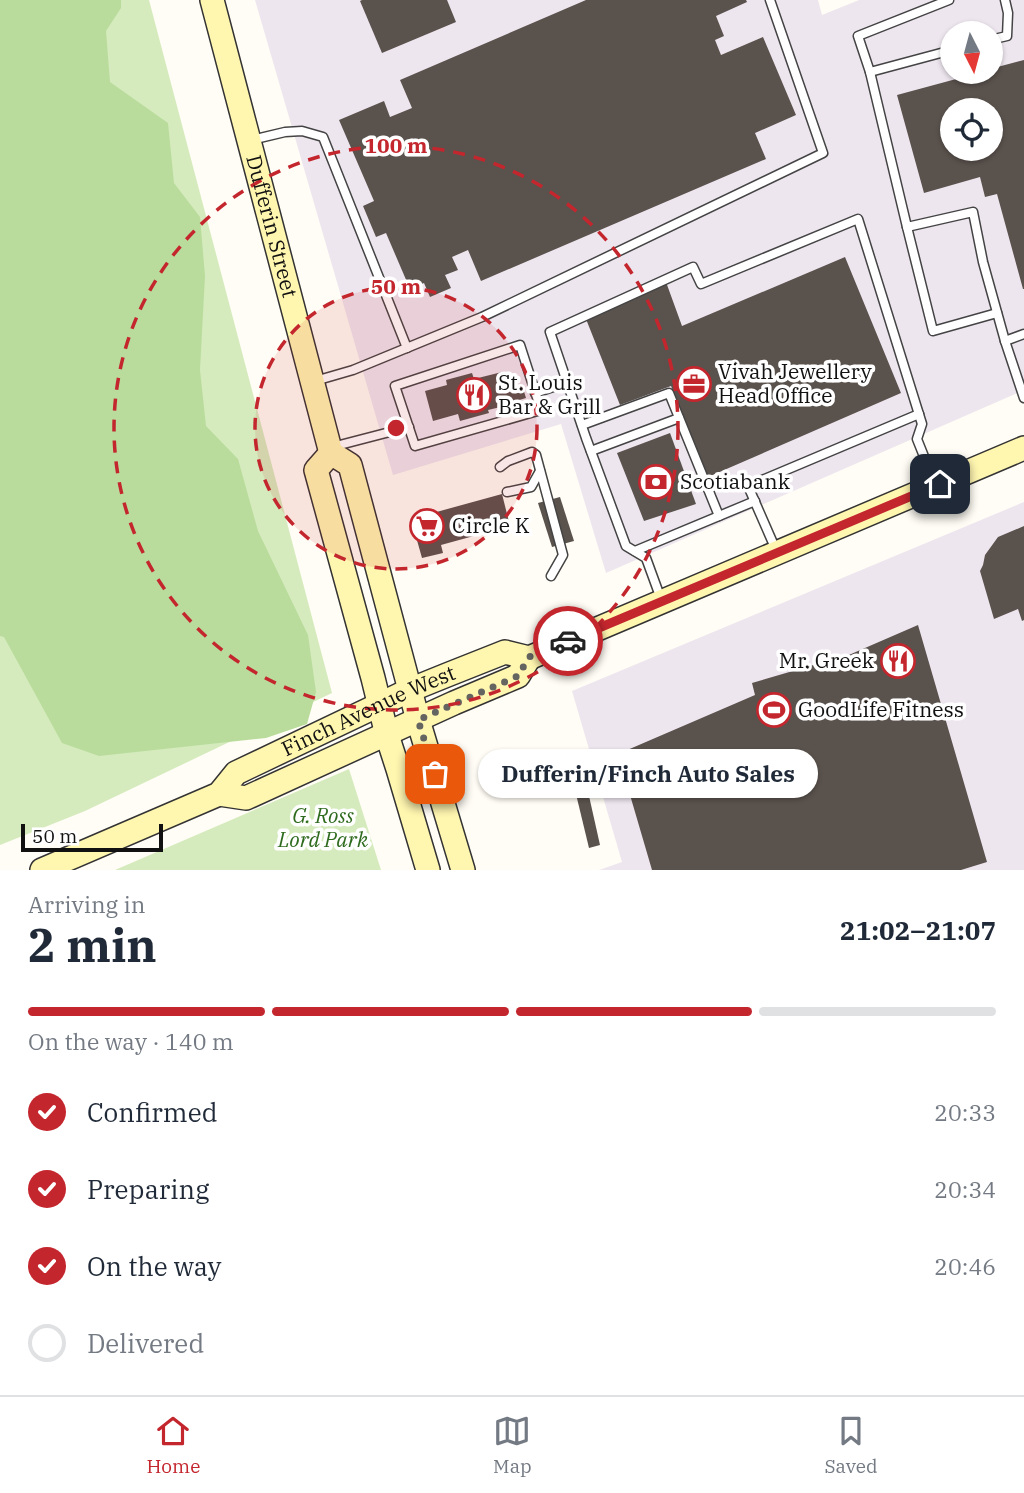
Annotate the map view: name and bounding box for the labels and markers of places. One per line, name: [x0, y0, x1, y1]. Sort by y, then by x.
place label: Vivah Jewellery Head Office: [718, 357, 872, 409]
office icon: Vivah Jewellery Head Office: [675, 365, 713, 403]
place label: St. Louis Bar & Grill: [498, 368, 601, 420]
restaurant icon: St. Louis Bar & Grill: [455, 376, 493, 414]
centre of rings: [384, 416, 408, 440]
pin: [910, 454, 970, 514]
bank icon: Scotiabank: [637, 463, 675, 501]
place label: Scotiabank: [680, 467, 791, 495]
supermarket icon: Circle K: [408, 507, 446, 545]
place label: Circle K: [452, 511, 530, 539]
restaurant icon: Mr. Greek: [879, 642, 917, 680]
place label: Mr. Greek: [779, 646, 875, 674]
sports icon: GoodLife Fitness: [755, 691, 793, 729]
place label: GoodLife Fitness: [798, 695, 964, 723]
pin: [405, 744, 465, 804]
callout: Dufferin/Finch Auto Sales: [477, 750, 816, 798]

